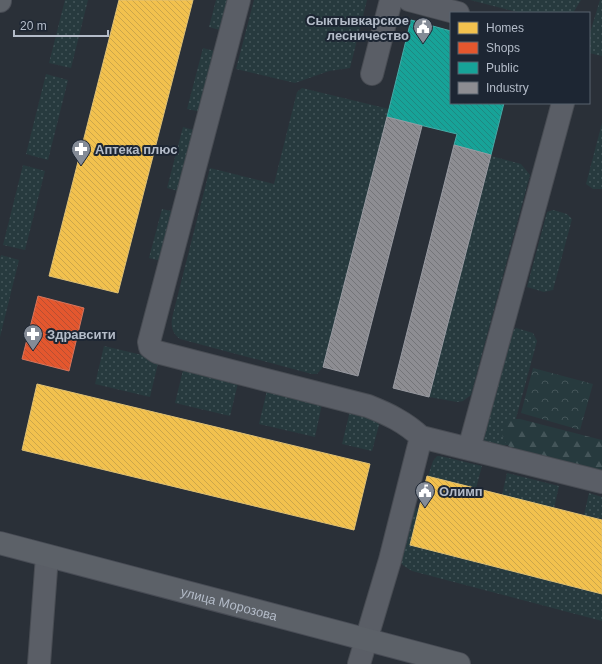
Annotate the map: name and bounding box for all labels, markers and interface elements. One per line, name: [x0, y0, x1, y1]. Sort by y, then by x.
scale bar: [14, 12, 108, 38]
legend: [450, 12, 590, 104]
place label: Сыктывкарское лесничество: [306, 13, 409, 43]
public building icon: Сыктывкарское лесничество: [412, 16, 434, 44]
text: 20 m: [20, 19, 47, 33]
text: Homes: [486, 21, 524, 35]
text: Shops: [486, 41, 520, 55]
text: Public: [486, 61, 519, 75]
text: Industry: [486, 81, 529, 95]
pharmacy icon: Аптека плюс: [70, 138, 92, 166]
place label: Аптека плюс: [95, 142, 177, 157]
pharmacy icon: Здравсити: [22, 323, 44, 351]
place label: Здравсити: [47, 327, 116, 342]
public building icon: Олимп: [414, 480, 436, 508]
place label: Олимп: [439, 484, 483, 499]
street label: улица Морозова: [179, 584, 280, 624]

